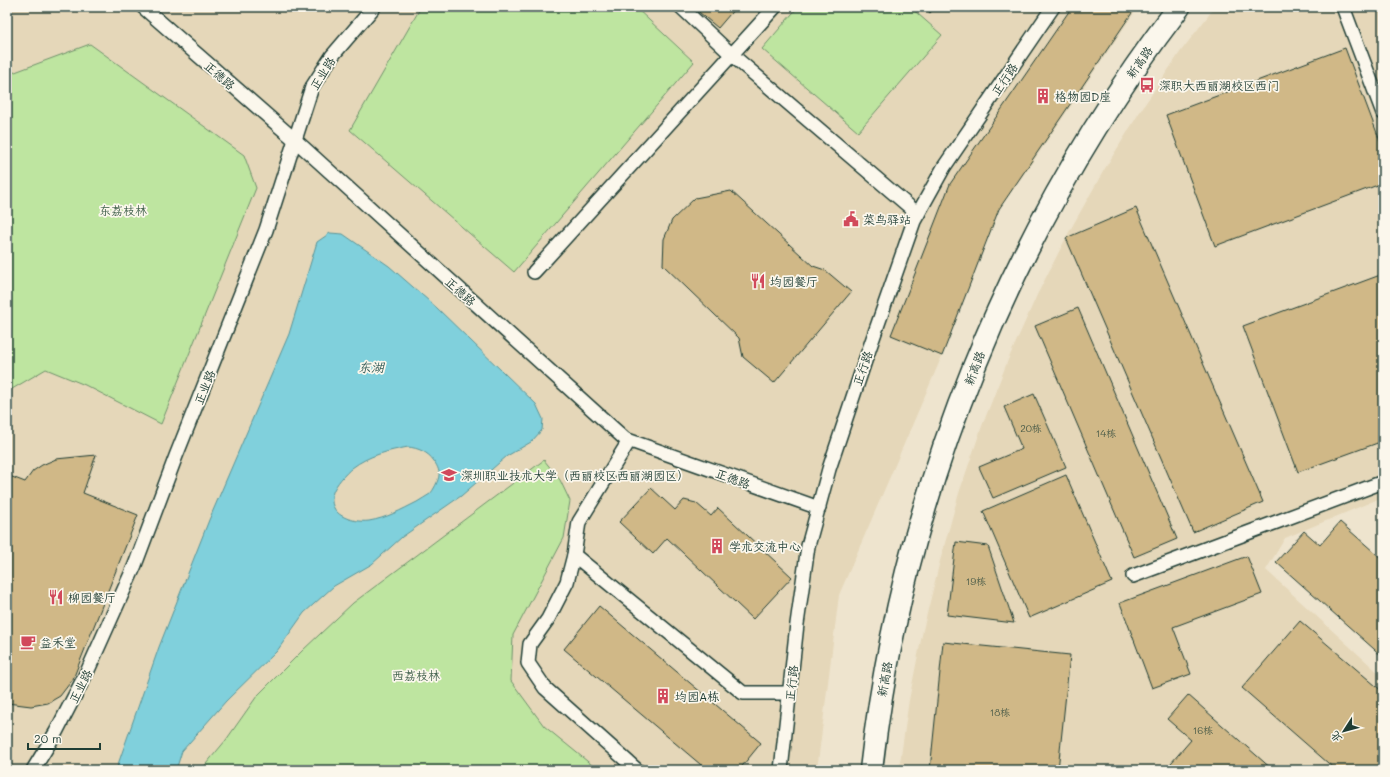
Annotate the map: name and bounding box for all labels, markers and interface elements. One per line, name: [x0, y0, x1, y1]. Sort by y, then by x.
street label: 新高路: [1122, 43, 1156, 81]
street label: 正业路: [306, 53, 338, 93]
street label: 正德路: [201, 57, 239, 93]
street label: 正行路: [987, 60, 1021, 98]
bus stop icon: 深职大西丽湖校区西门: [1138, 76, 1156, 94]
place label: 深职大西丽湖校区西门: [1159, 77, 1279, 93]
building icon: 格物园D座: [1034, 87, 1052, 105]
place label: 格物园D座: [1055, 88, 1111, 104]
park label: 东荔枝林: [99, 202, 147, 218]
public building icon: 菜鸟驿站: [842, 210, 860, 228]
place label: 菜鸟驿站: [863, 211, 911, 227]
restaurant icon: 均园餐厅: [749, 272, 767, 290]
street label: 正德路: [442, 273, 480, 309]
place label: 均园餐厅: [770, 273, 818, 289]
street label: 正行路: [849, 348, 875, 388]
street label: 新高路: [960, 348, 988, 388]
water label: 东湖: [358, 358, 386, 375]
street label: 正业路: [190, 367, 218, 407]
house number: 20栋: [1020, 421, 1042, 435]
house number: 14栋: [1096, 426, 1116, 440]
street label: 正德路: [713, 464, 753, 492]
school or university icon: 深圳职业技术大学（西丽校区西丽湖园区）: [440, 466, 458, 484]
place label: 深圳职业技术大学（西丽校区西丽湖园区）: [461, 467, 689, 483]
building icon: 学术交流中心: [708, 537, 726, 555]
place label: 学术交流中心: [729, 538, 801, 554]
house number: 19栋: [966, 574, 986, 588]
restaurant icon: 柳园餐厅: [47, 588, 65, 606]
place label: 柳园餐厅: [68, 589, 116, 605]
cafe icon: 益禾堂: [19, 633, 37, 651]
place label: 益禾堂: [40, 634, 76, 650]
street label: 新高路: [873, 660, 895, 698]
street label: 正行路: [781, 664, 801, 702]
street label: 正业路: [65, 666, 95, 706]
park label: 西荔枝林: [392, 667, 440, 683]
building icon: 均园A栋: [654, 687, 672, 705]
place label: 均园A栋: [675, 688, 719, 704]
house number: 18栋: [990, 705, 1010, 719]
north arrow: [1324, 711, 1364, 751]
house number: 16栋: [1193, 723, 1213, 737]
scale bar: [28, 725, 100, 751]
text: 北: [1326, 728, 1345, 746]
text: 20 m: [34, 730, 62, 746]

